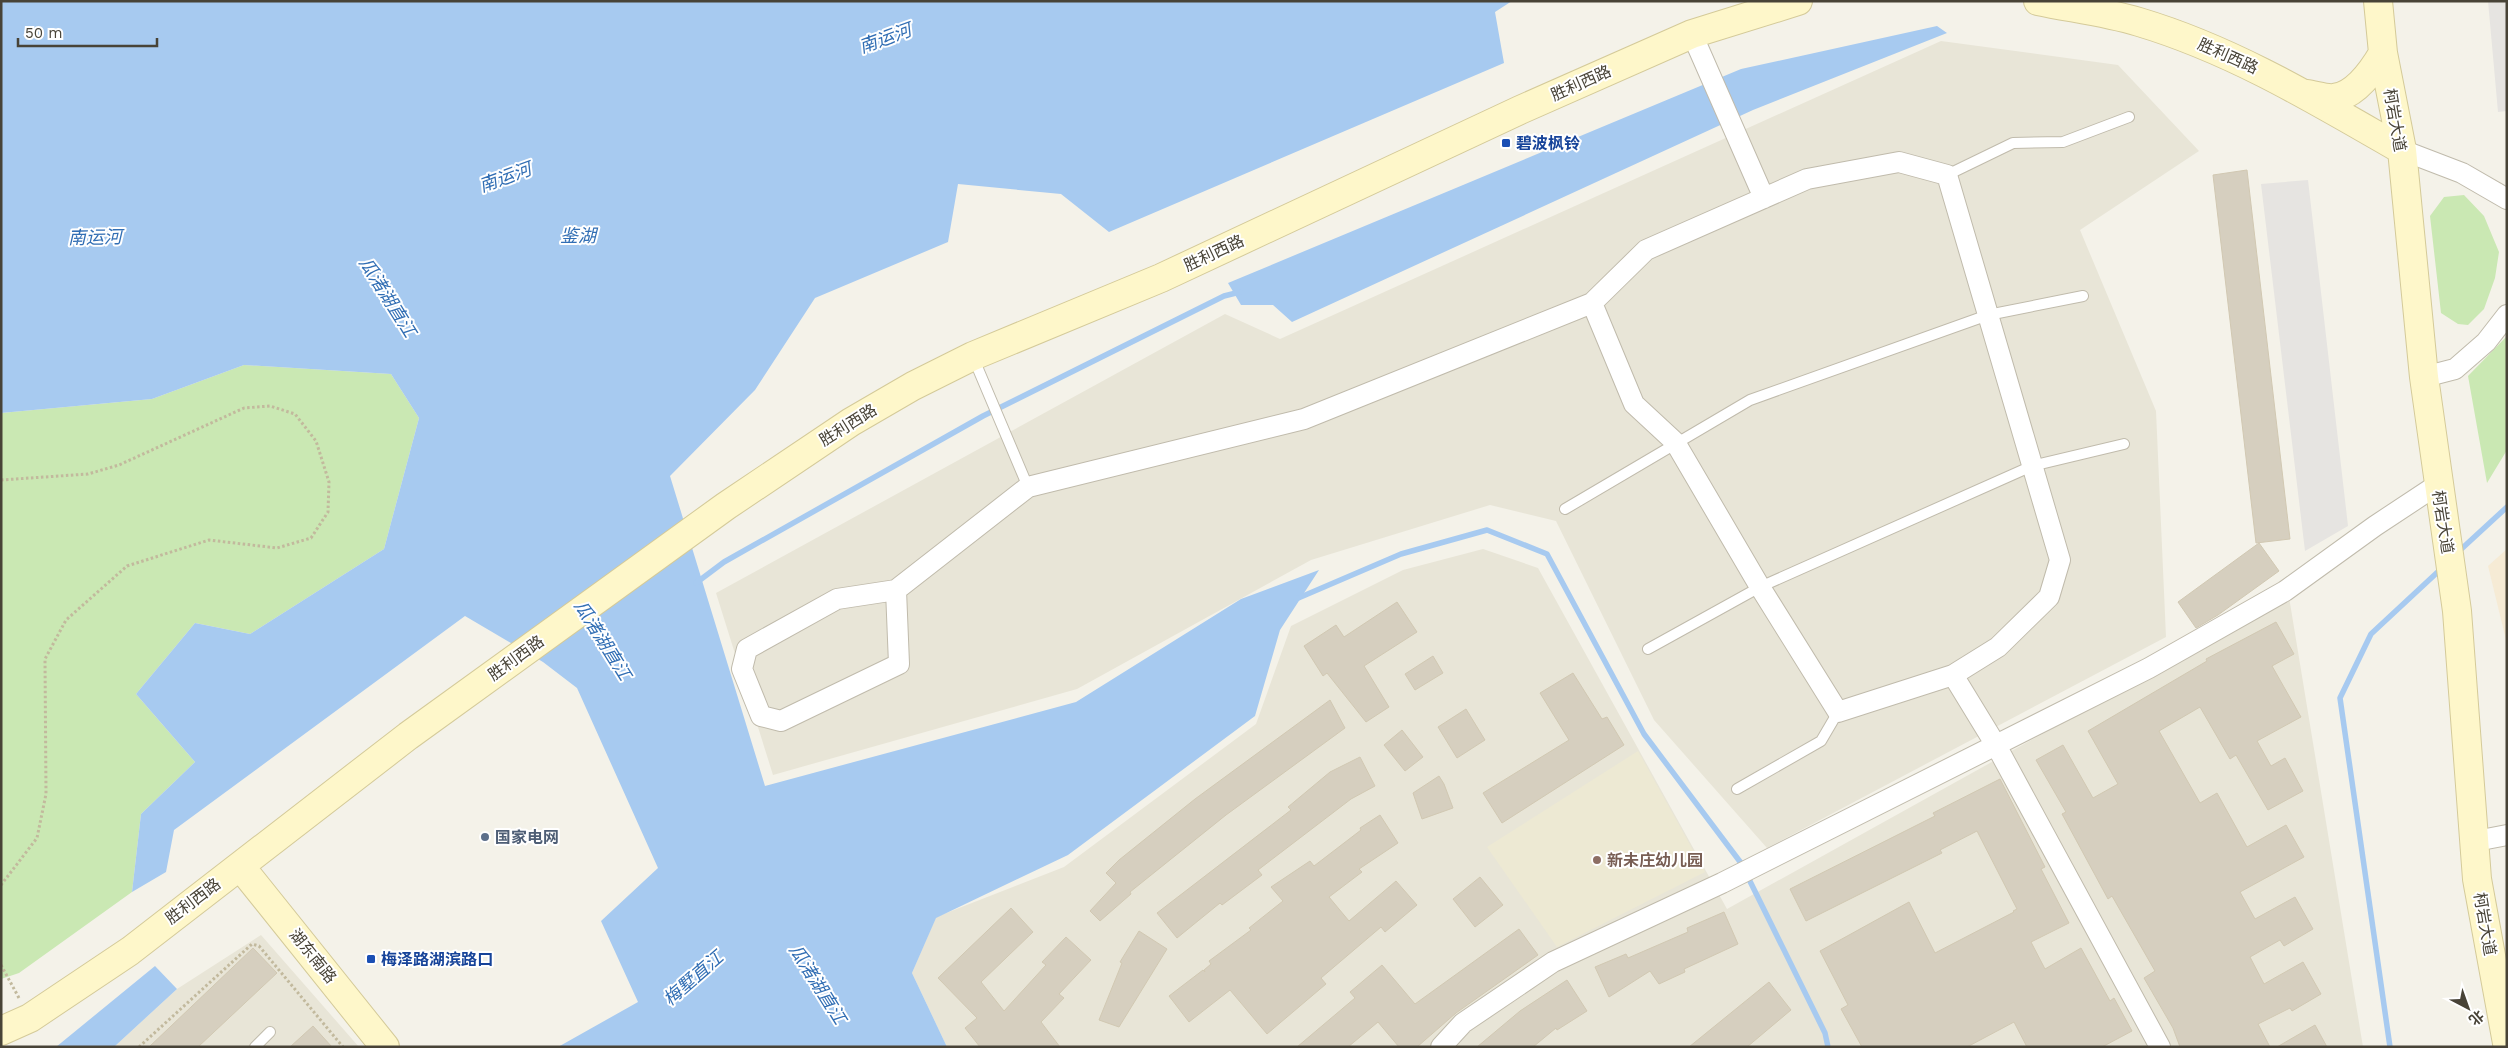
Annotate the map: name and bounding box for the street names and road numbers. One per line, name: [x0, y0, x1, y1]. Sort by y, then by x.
street label: 胜利西路: [2195, 34, 2261, 78]
street label: 胜利西路: [1548, 61, 1614, 105]
street label: 柯岩大道: [2380, 87, 2410, 153]
street label: 胜利西路: [1181, 231, 1247, 275]
street label: 胜利西路: [816, 400, 880, 450]
street label: 柯岩大道: [2429, 489, 2457, 555]
street label: 胜利西路: [485, 632, 547, 684]
street label: 胜利西路: [162, 874, 224, 928]
street label: 柯岩大道: [2470, 891, 2500, 957]
street label: 湖东南路: [285, 925, 341, 987]

